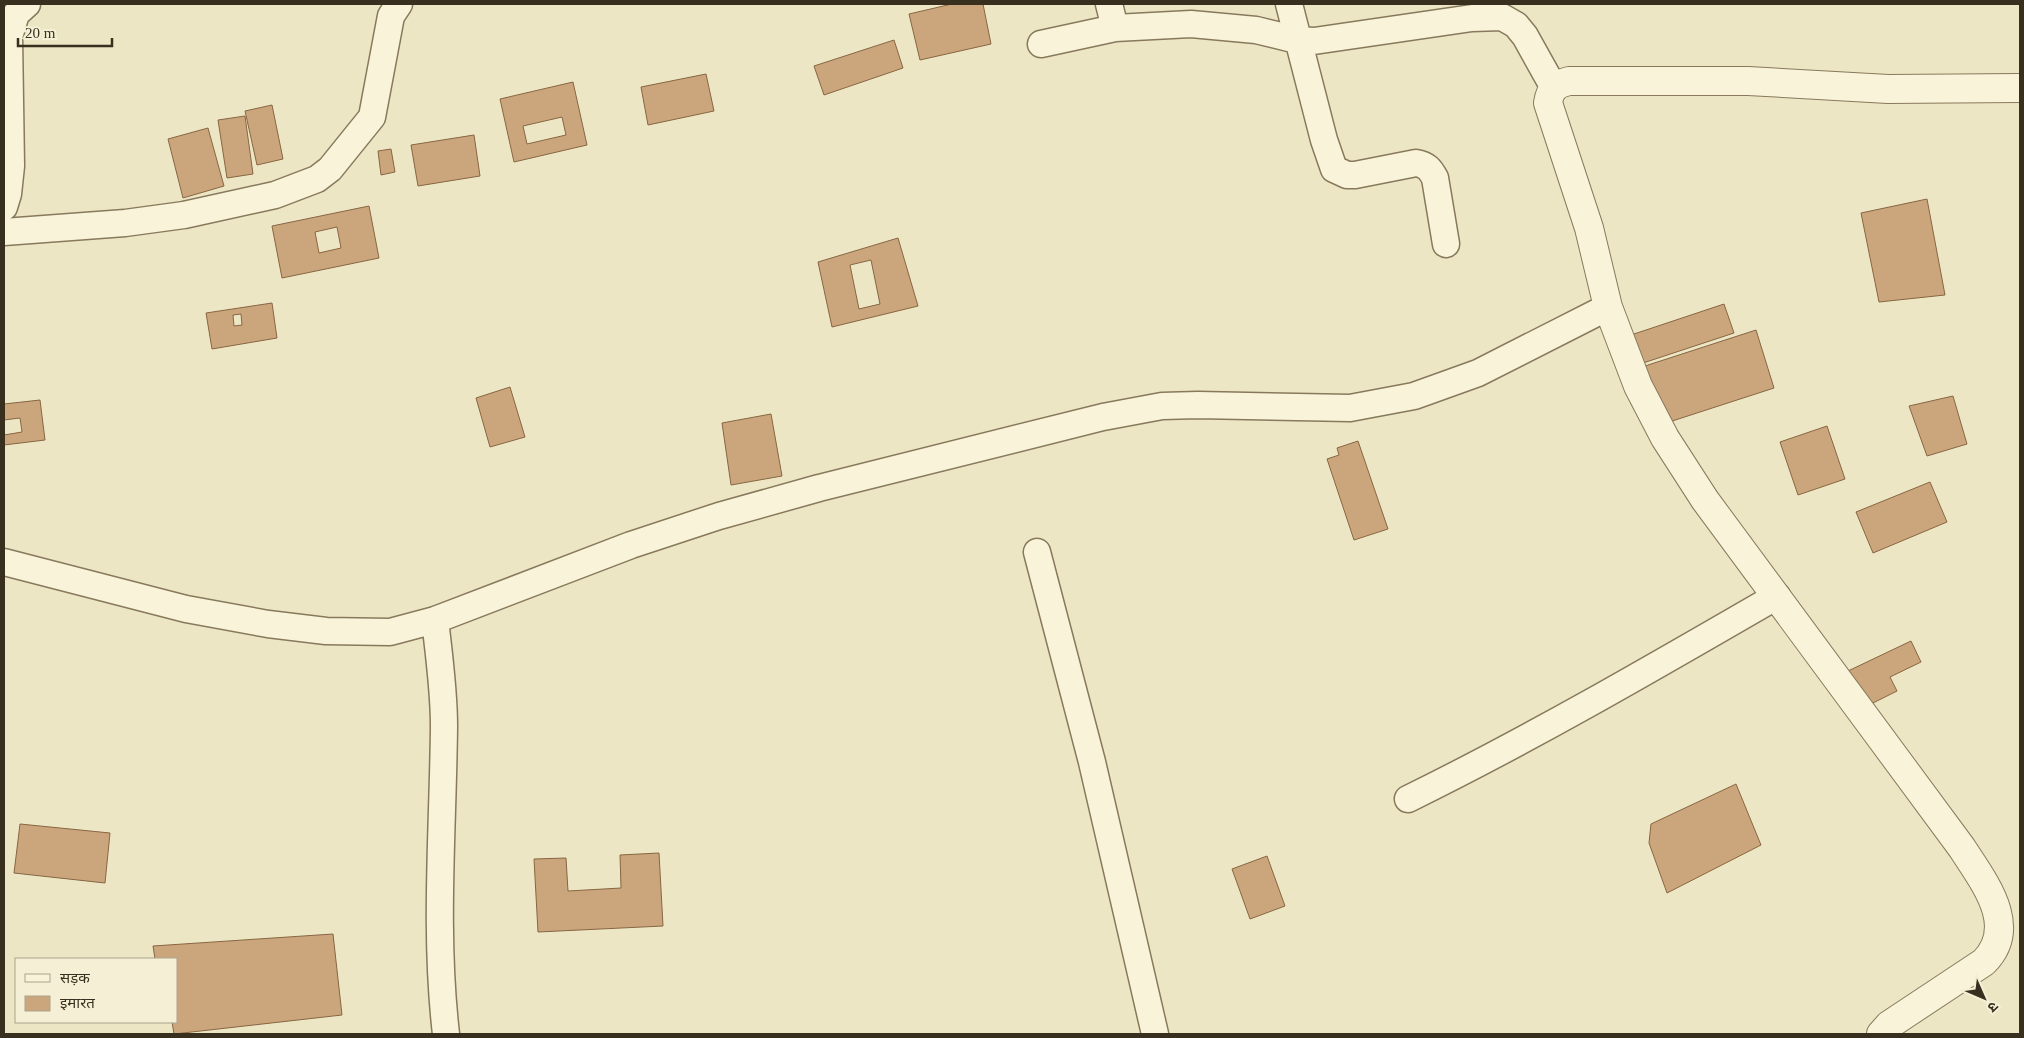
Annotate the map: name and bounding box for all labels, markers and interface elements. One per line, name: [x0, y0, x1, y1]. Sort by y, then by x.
scale bar: [18, 15, 111, 47]
text: 20 m: [25, 25, 56, 41]
legend: [15, 958, 178, 1023]
text: सड़क: [60, 970, 90, 986]
north arrow: [1959, 973, 2009, 1023]
text: इमारत: [60, 995, 95, 1011]
text: उ: [1984, 999, 2001, 1016]

